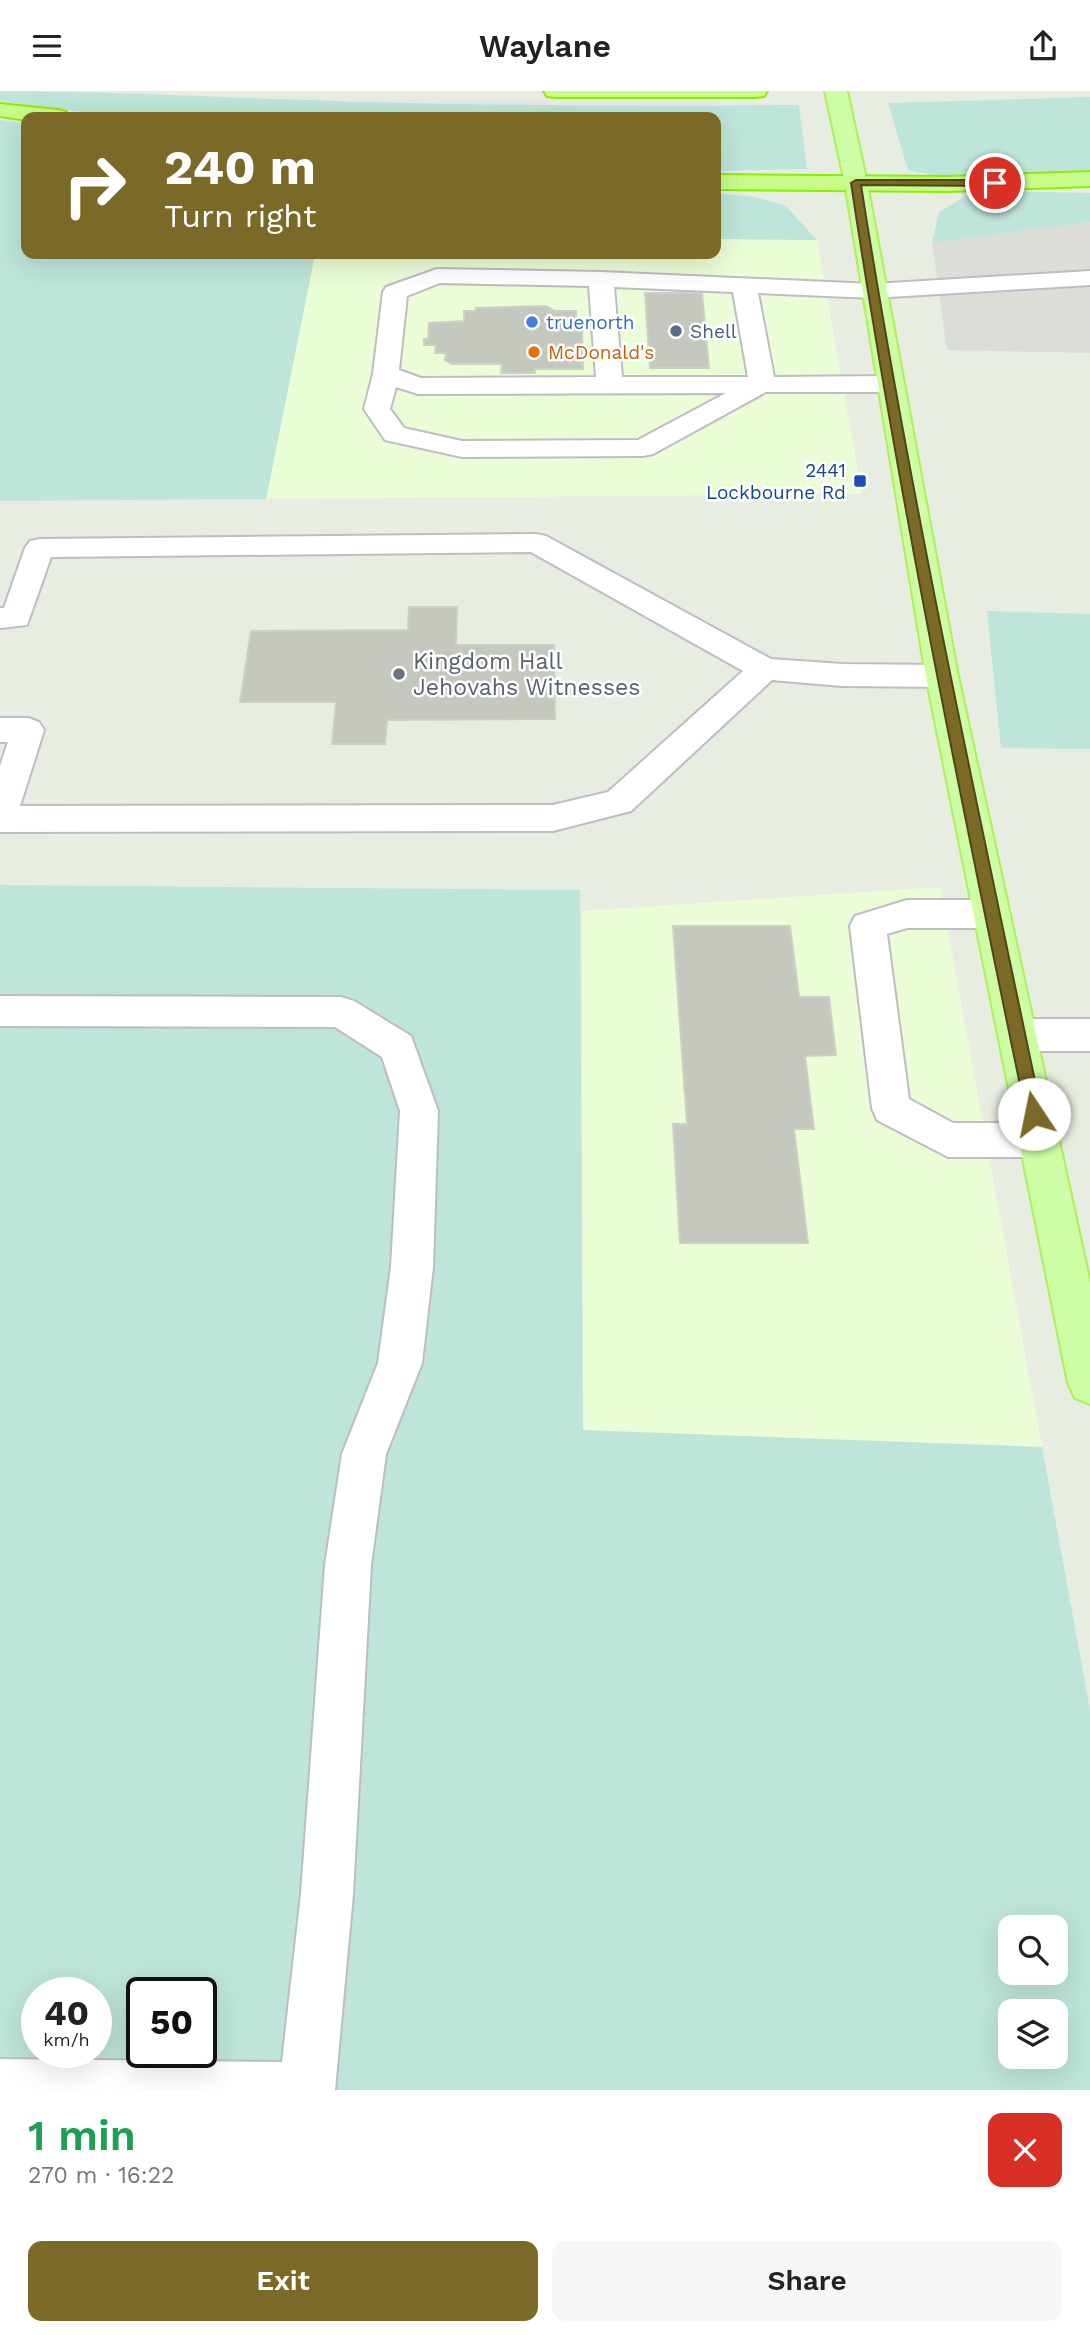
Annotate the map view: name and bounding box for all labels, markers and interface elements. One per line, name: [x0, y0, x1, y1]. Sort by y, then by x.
icon: menu: [28, 27, 66, 65]
text: Waylane: [479, 27, 611, 65]
icon: share: [1024, 27, 1062, 65]
text: 240 m: [164, 138, 316, 196]
icon: right: [49, 140, 140, 231]
pin: [965, 153, 1025, 213]
icon: arrive: [976, 164, 1014, 202]
text: Turn right: [164, 197, 316, 235]
place label: truenorth: [546, 311, 634, 334]
marker: truenorth: [524, 314, 540, 330]
place label: Shell: [690, 320, 737, 343]
marker: Shell: [668, 323, 684, 339]
place label: McDonald's: [548, 341, 654, 364]
marker: McDonald's: [526, 344, 542, 360]
place label: 2441 Lockbourne Rd: [706, 459, 846, 504]
marker: 2441 Lockbourne Rd: [852, 473, 868, 489]
place label: Kingdom Hall Jehovahs Witnesses: [413, 648, 640, 701]
marker: Kingdom Hall Jehovahs Witnesses: [391, 666, 407, 682]
position arrow: [997, 1077, 1071, 1151]
map controls: [998, 1915, 1068, 2069]
button: search: [998, 1915, 1068, 1985]
speed limit sign: 50: [126, 1977, 217, 2068]
text: 40: [44, 1992, 89, 2034]
button: layers: [998, 1999, 1068, 2069]
text: km/h: [43, 2029, 90, 2050]
text: 1 min: [28, 2111, 136, 2160]
button: close: [988, 2113, 1062, 2187]
text: 270 m · 16:22: [28, 2162, 174, 2189]
button: Exit: [28, 2241, 538, 2321]
button: Share: [552, 2241, 1062, 2321]

